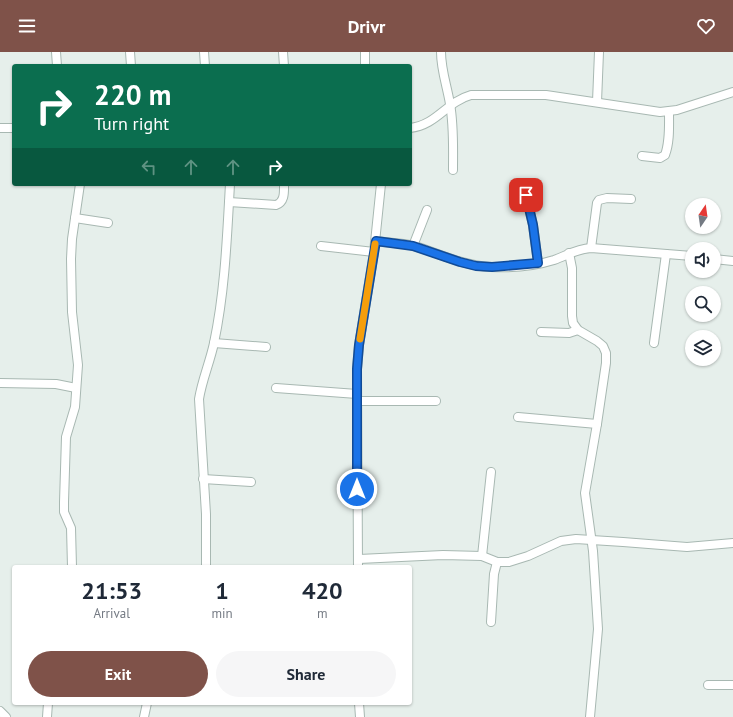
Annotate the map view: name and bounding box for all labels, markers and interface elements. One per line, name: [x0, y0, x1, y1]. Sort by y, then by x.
icon: menu: [16, 15, 38, 37]
text: Drivr: [348, 15, 385, 38]
icon: heart: [695, 15, 717, 37]
text: 220 m: [94, 76, 171, 113]
icon: right: [28, 80, 80, 132]
text: Turn right: [94, 112, 169, 135]
icon: left: [138, 156, 160, 178]
icon: ahead: [180, 156, 202, 178]
icon: ahead: [222, 156, 244, 178]
icon: right: [264, 156, 286, 178]
pin: [509, 178, 543, 212]
icon: arrive: [515, 184, 537, 206]
north arrow: [685, 198, 721, 234]
map controls: [685, 198, 721, 366]
button: sound: [685, 242, 721, 278]
button: search: [685, 286, 721, 322]
button: layers: [685, 330, 721, 366]
position arrow: [336, 468, 378, 510]
text: 21:53: [81, 575, 142, 606]
text: 1: [215, 575, 229, 606]
text: 420: [302, 575, 343, 606]
text: Arrival: [94, 605, 130, 622]
text: min: [211, 605, 233, 622]
text: m: [317, 605, 328, 622]
button: Exit: [28, 651, 208, 697]
button: Share: [216, 651, 396, 697]

